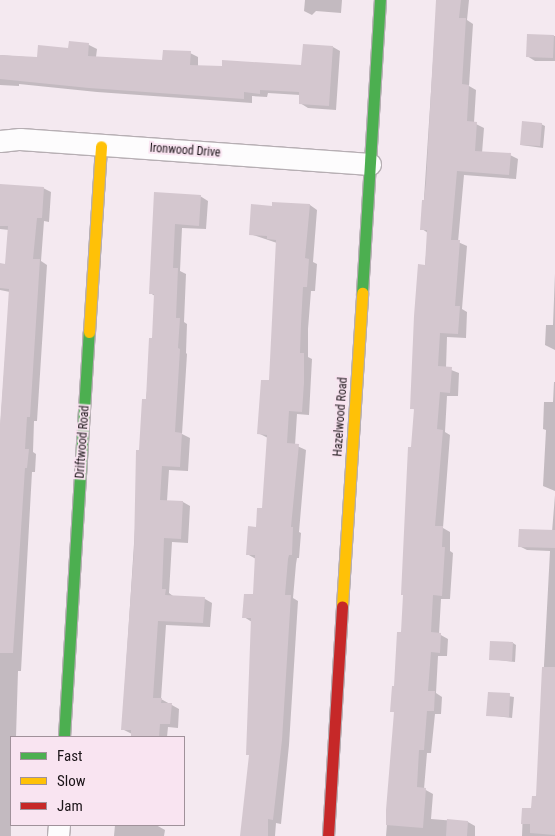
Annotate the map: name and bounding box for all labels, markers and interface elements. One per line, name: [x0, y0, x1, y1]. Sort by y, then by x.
street label: Ironwood Drive: [149, 141, 221, 161]
street label: Hazelwood Road: [331, 377, 351, 457]
street label: Driftwood Road: [73, 405, 93, 479]
legend: [10, 736, 185, 826]
text: Fast: [57, 747, 82, 765]
text: Slow: [57, 772, 86, 790]
text: Jam: [57, 797, 83, 815]

